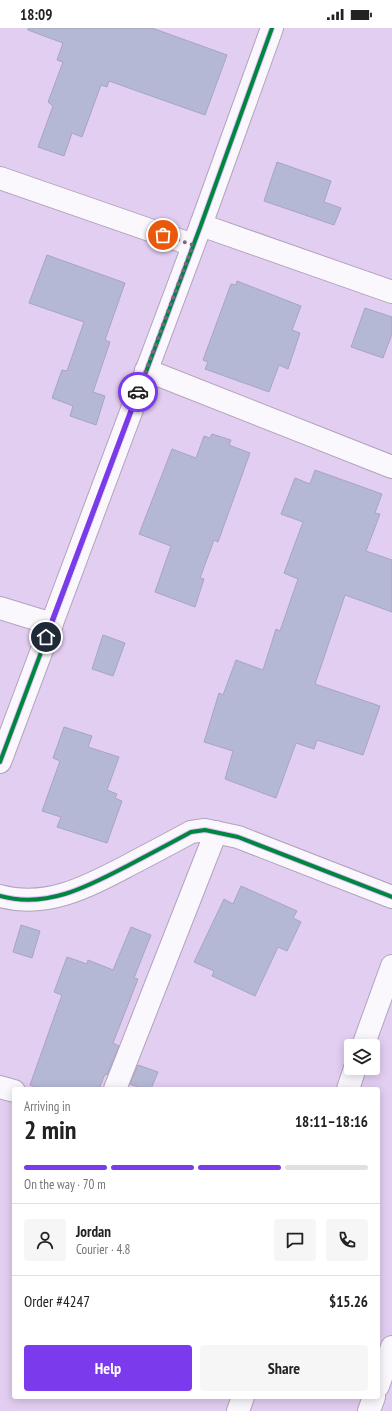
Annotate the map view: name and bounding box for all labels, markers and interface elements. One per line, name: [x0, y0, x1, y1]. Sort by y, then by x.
text: 18:09: [20, 5, 52, 24]
pin: [146, 218, 180, 252]
icon: bag: [152, 224, 174, 246]
courier: [118, 372, 158, 412]
icon: car: [127, 381, 149, 403]
pin: [29, 620, 63, 654]
icon: home: [35, 626, 57, 648]
map controls: [344, 1039, 380, 1075]
button: layers: [344, 1039, 380, 1075]
text: Arriving in: [24, 1098, 71, 1115]
text: 18:11–18:16: [295, 1112, 368, 1131]
text: 2 min: [24, 1113, 77, 1146]
text: On the way · 70 m: [24, 1176, 106, 1193]
button: person: [24, 1219, 66, 1261]
button: chat: [274, 1219, 316, 1261]
button: phone: [326, 1219, 368, 1261]
text: Jordan: [76, 1222, 111, 1241]
text: Courier · 4.8: [76, 1241, 130, 1258]
text: Order #4247: [24, 1292, 90, 1311]
text: $15.26: [329, 1292, 368, 1311]
button: Help: [24, 1345, 192, 1391]
button: Share: [200, 1345, 368, 1391]

